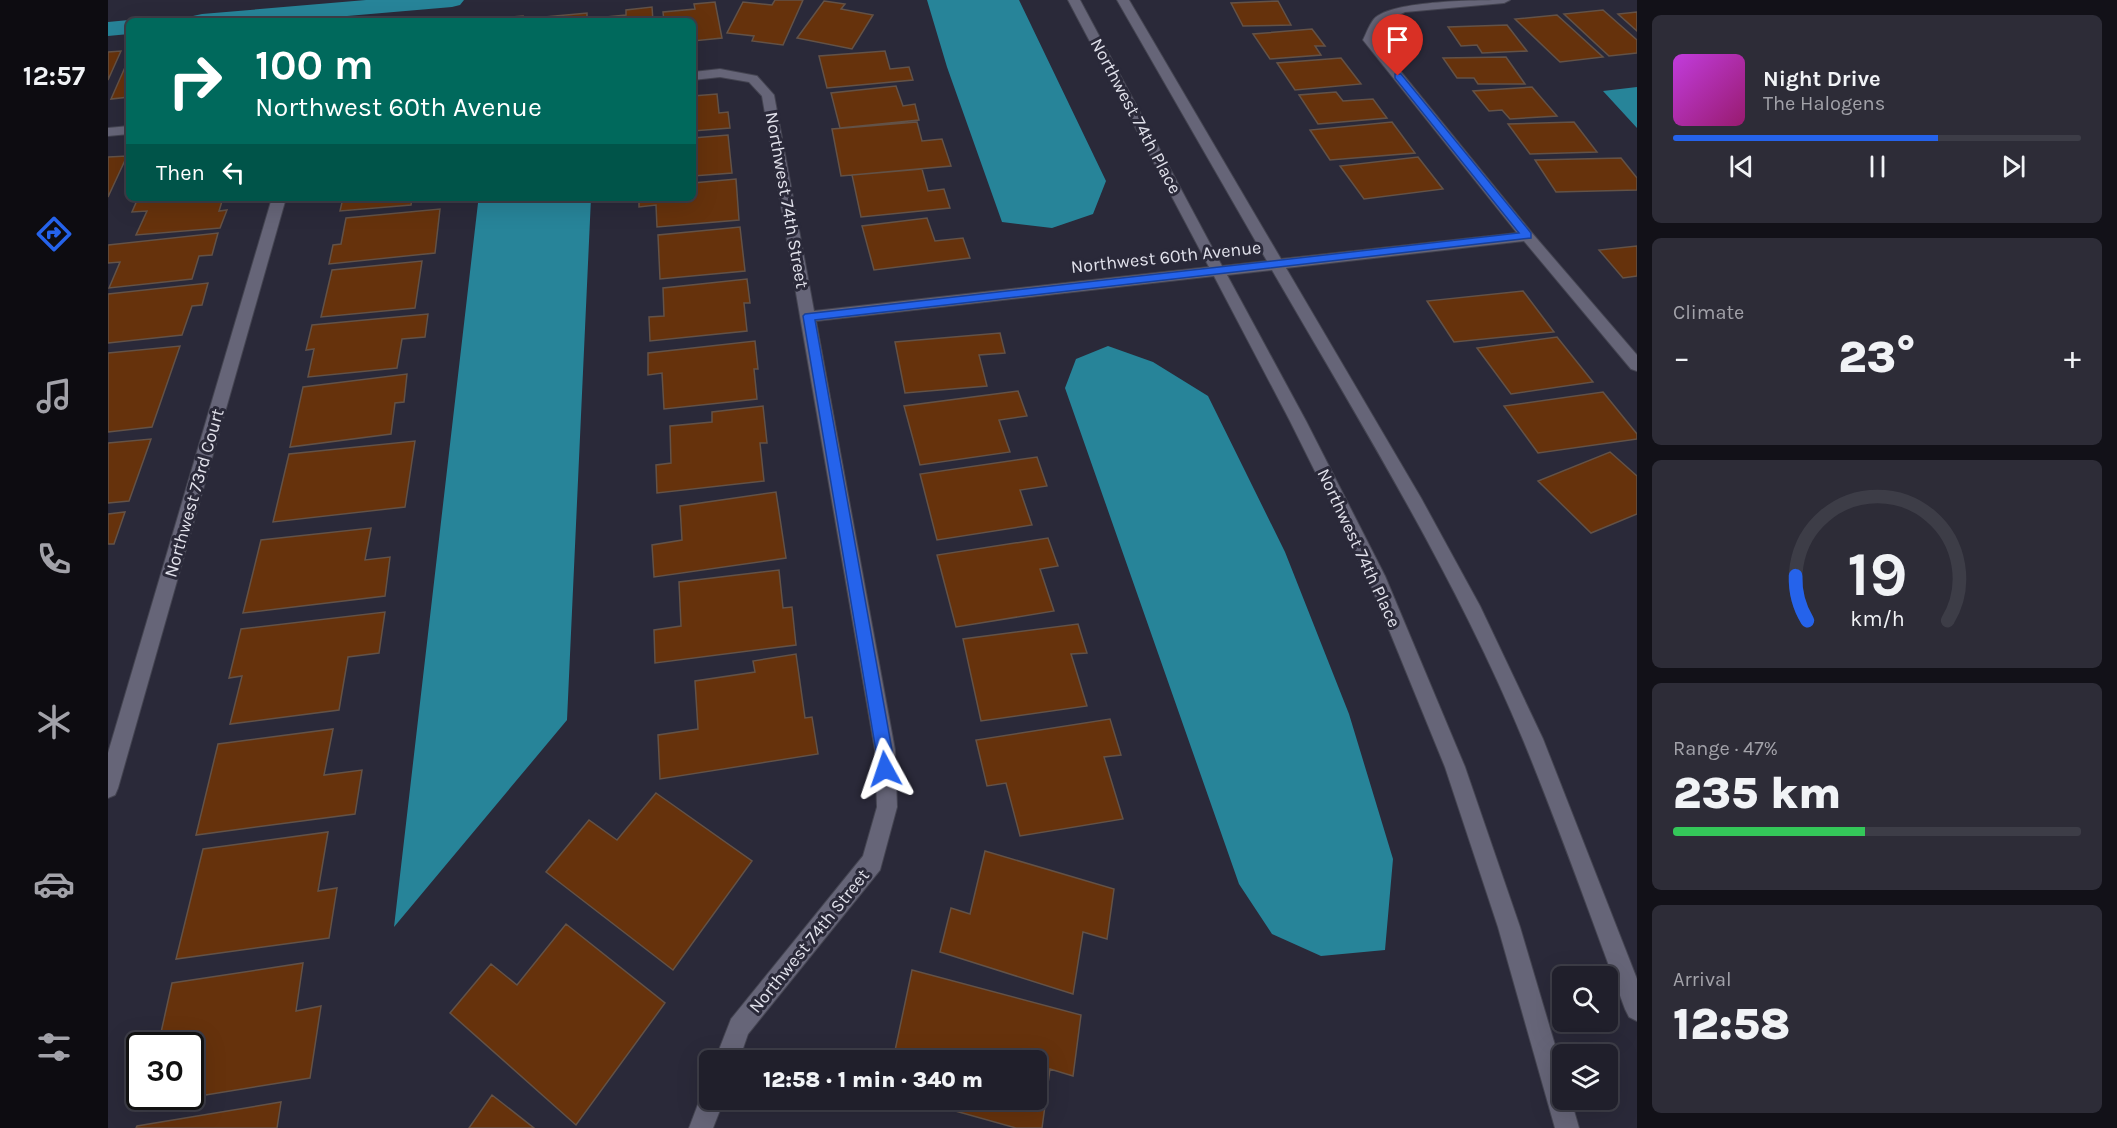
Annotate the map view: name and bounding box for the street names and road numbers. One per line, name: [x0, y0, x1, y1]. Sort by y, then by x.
street label: Northwest 74th Place: [1086, 34, 1186, 198]
street label: Northwest 74th Street: [761, 110, 813, 290]
street label: Northwest 60th Avenue: [1070, 236, 1262, 278]
street label: Northwest 73rd Court: [159, 406, 229, 580]
street label: Northwest 74th Place: [1312, 465, 1406, 631]
street label: Northwest 74th Street: [744, 864, 874, 1017]

